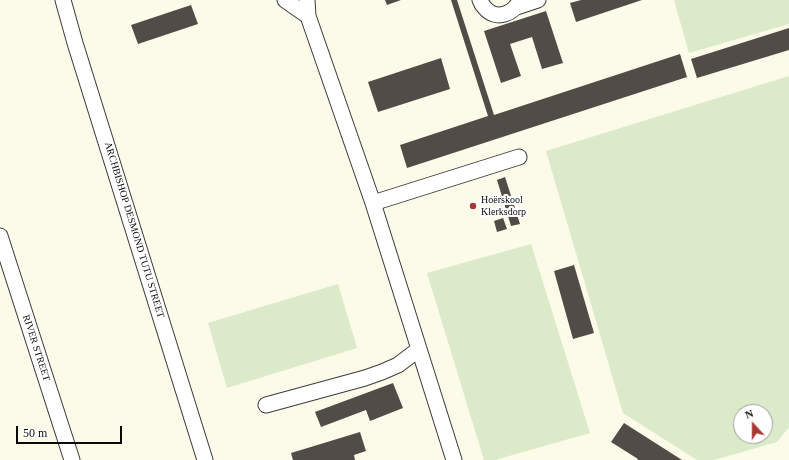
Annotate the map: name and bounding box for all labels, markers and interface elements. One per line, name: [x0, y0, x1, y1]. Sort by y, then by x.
street label: ARCHBISHOP DESMOND TUTU STREET: [101, 140, 167, 320]
place label: Hoërskool Klerksdorp: [481, 194, 526, 218]
marker: Hoërskool Klerksdorp: [468, 201, 478, 211]
street label: RIVER STREET: [20, 313, 52, 383]
north arrow: [733, 404, 773, 444]
text: N: [743, 407, 755, 421]
scale bar: [18, 418, 124, 444]
text: 50 m: [23, 426, 47, 440]

